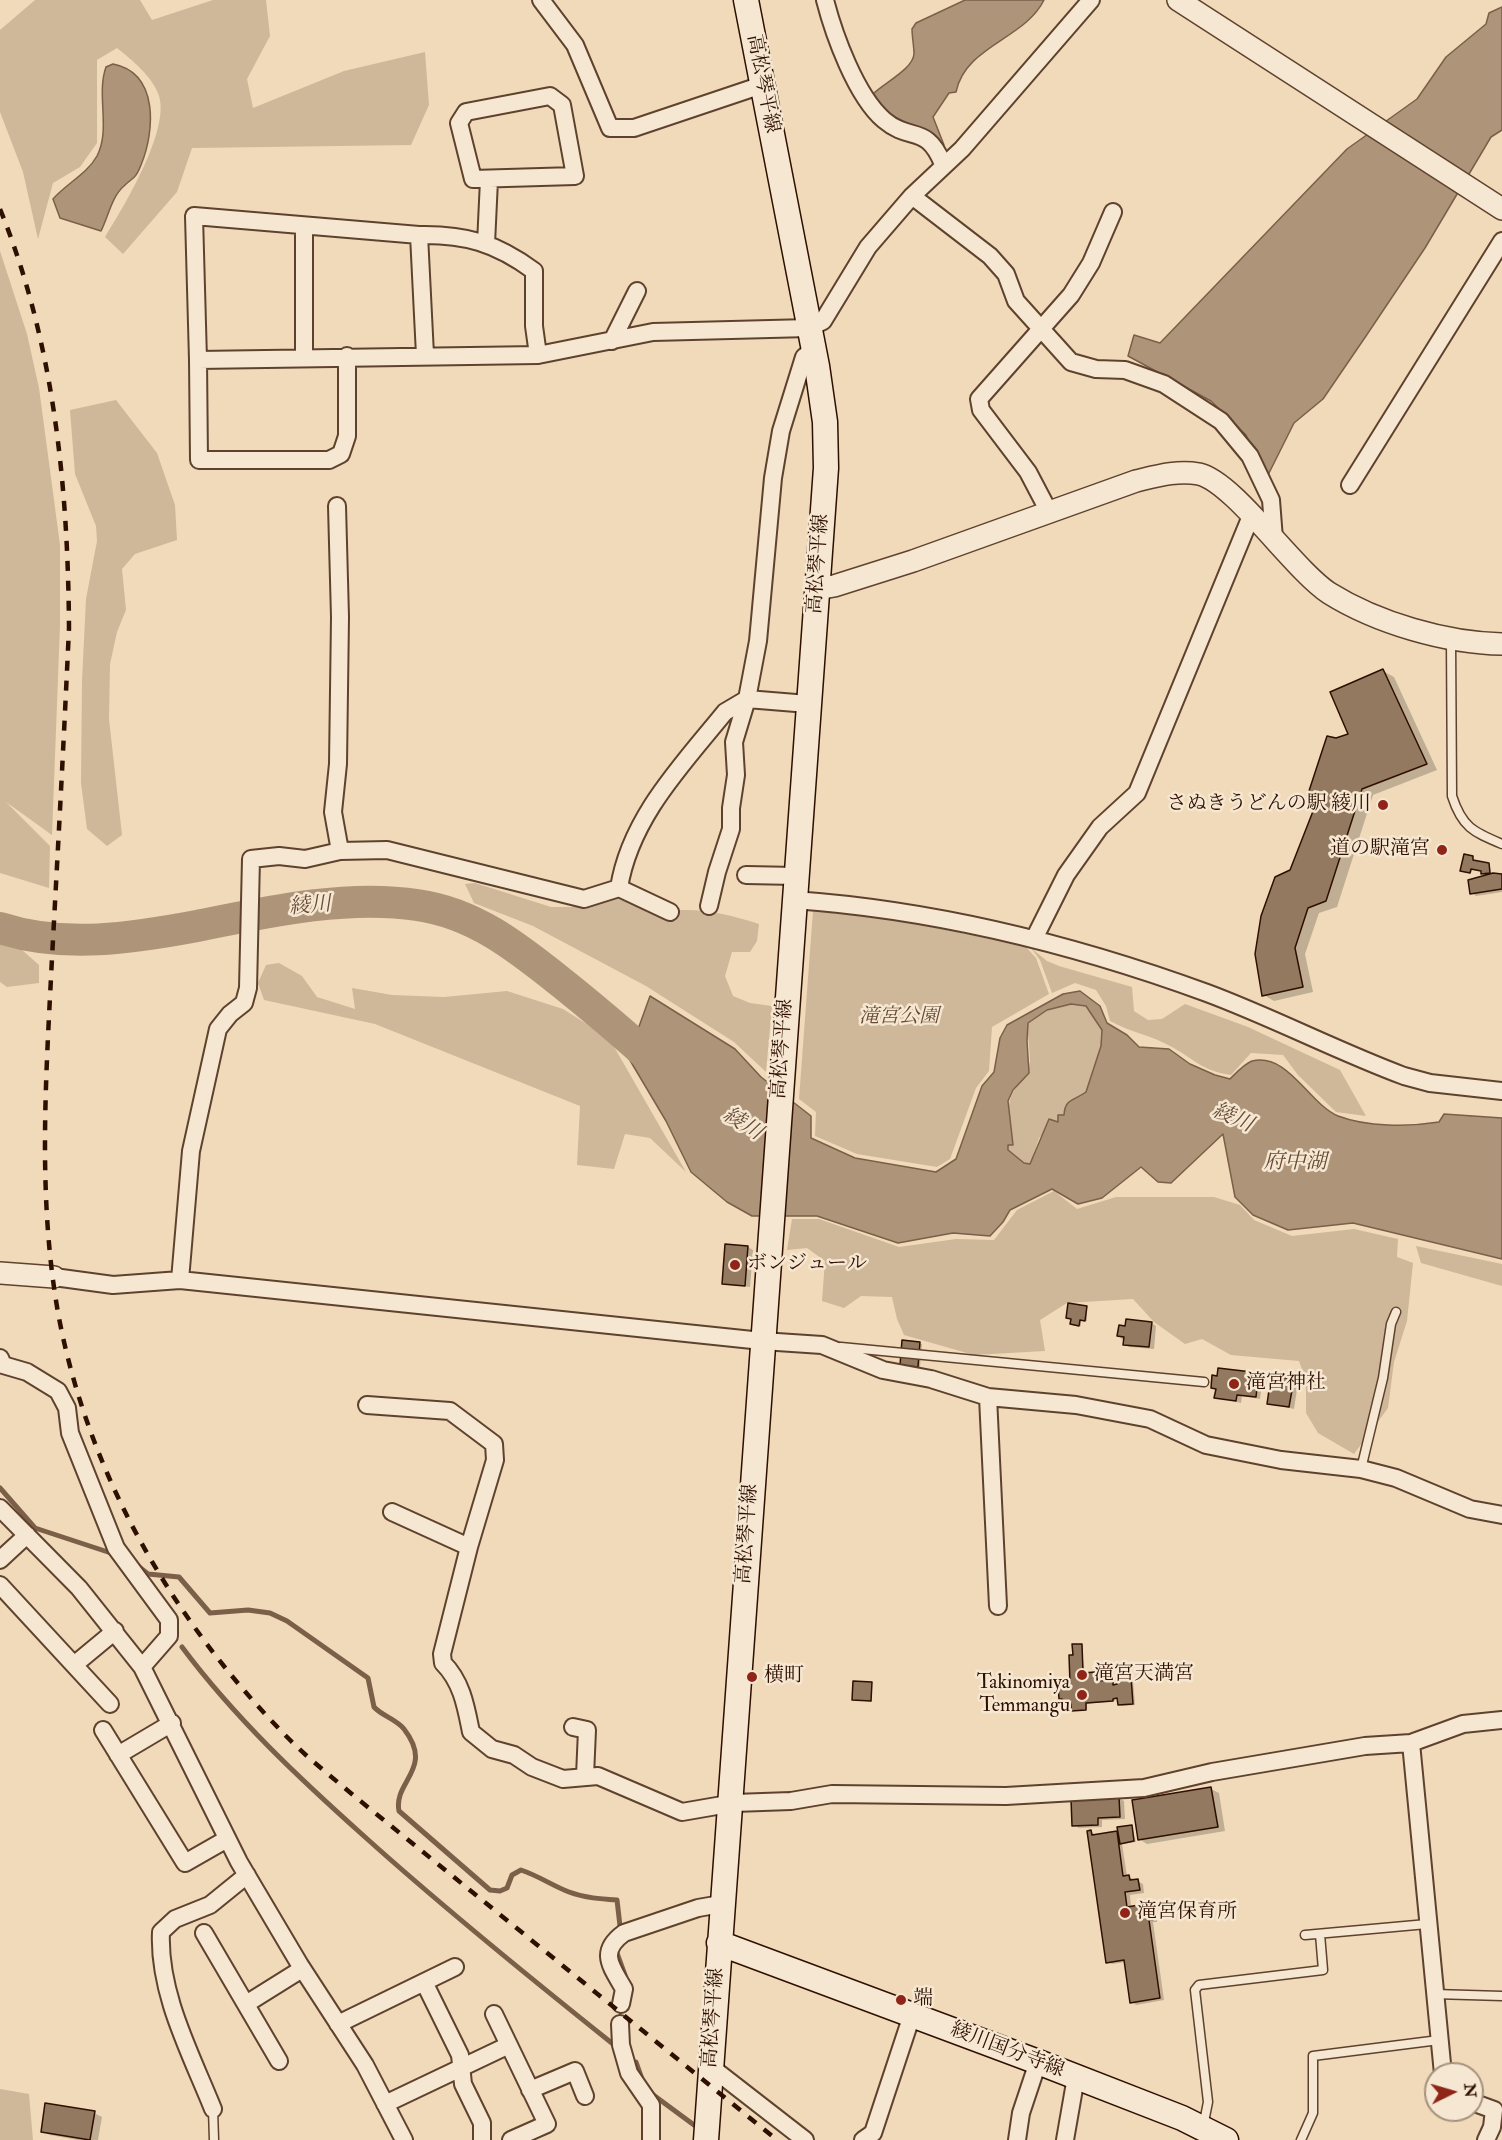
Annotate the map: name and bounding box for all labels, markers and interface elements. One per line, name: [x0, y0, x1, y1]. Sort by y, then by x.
street label: 高松琴平線: [741, 33, 783, 135]
street label: 高松琴平線: [804, 513, 834, 615]
place label: さぬきうどんの駅 綾川: [1167, 793, 1371, 817]
marker: さぬきうどんの駅 綾川: [1376, 798, 1390, 812]
place label: 道の駅滝宮: [1330, 838, 1430, 862]
marker: 道の駅滝宮: [1435, 843, 1449, 857]
water label: 綾川: [288, 893, 332, 921]
street label: 高松琴平線: [768, 998, 798, 1100]
park label: 滝宮公園: [859, 1006, 939, 1030]
water label: 綾川: [1208, 1099, 1256, 1139]
water label: 綾川: [718, 1103, 766, 1147]
water label: 府中湖: [1264, 1150, 1326, 1176]
place label: ボンジュール: [747, 1253, 867, 1277]
marker: ボンジュール: [728, 1258, 742, 1272]
place label: 滝宮神社: [1246, 1372, 1326, 1396]
marker: 滝宮神社: [1227, 1377, 1241, 1391]
street label: 高松琴平線: [733, 1483, 763, 1585]
place label: 滝宮天満宮: [1094, 1663, 1194, 1687]
place label: 横町: [764, 1665, 804, 1689]
marker: 滝宮天満宮: [1075, 1668, 1089, 1682]
marker: 横町: [745, 1670, 759, 1684]
place label: Takinomiya Temmangu: [977, 1672, 1070, 1719]
marker: Takinomiya Temmangu: [1075, 1688, 1089, 1702]
place label: 滝宮保育所: [1137, 1901, 1237, 1925]
marker: 滝宮保育所: [1118, 1906, 1132, 1920]
street label: 高松琴平線: [699, 1967, 729, 2069]
place label: 端: [913, 1988, 933, 2012]
marker: 端: [894, 1993, 908, 2007]
street label: 綾川国分寺線: [947, 2018, 1067, 2084]
north arrow: [1424, 2062, 1484, 2122]
text: N: [1459, 2083, 1481, 2099]

